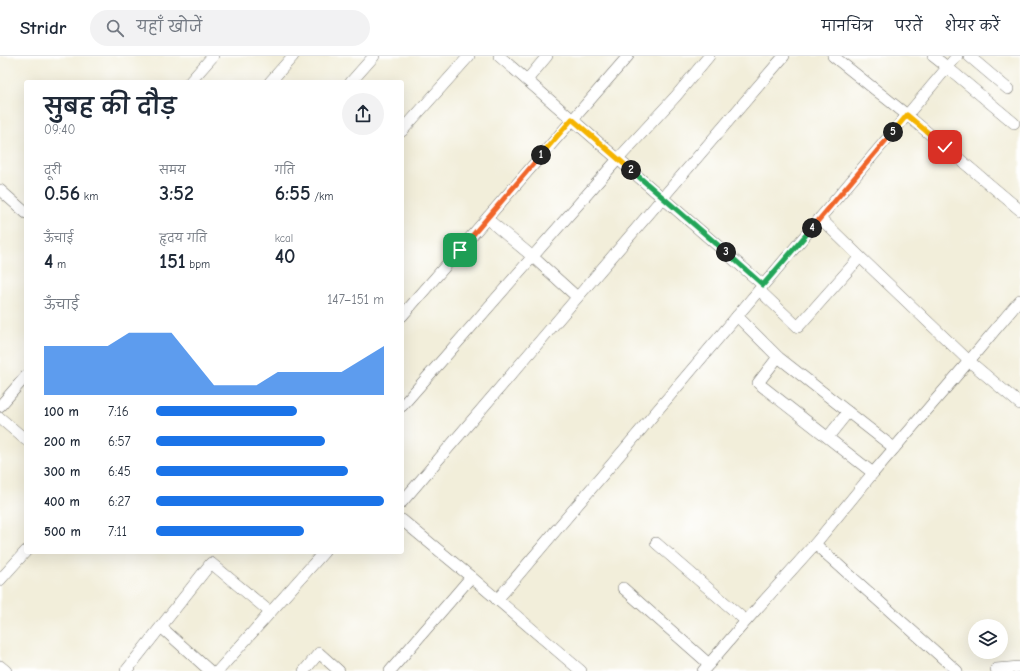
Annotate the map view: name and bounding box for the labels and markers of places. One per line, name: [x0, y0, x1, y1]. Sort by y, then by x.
pin: 5: [883, 122, 903, 142]
pin: [928, 130, 962, 164]
pin: 1: [531, 145, 551, 165]
pin: 2: [621, 160, 641, 180]
pin: 4: [802, 218, 822, 238]
pin: [443, 233, 477, 267]
pin: 3: [716, 242, 736, 262]

